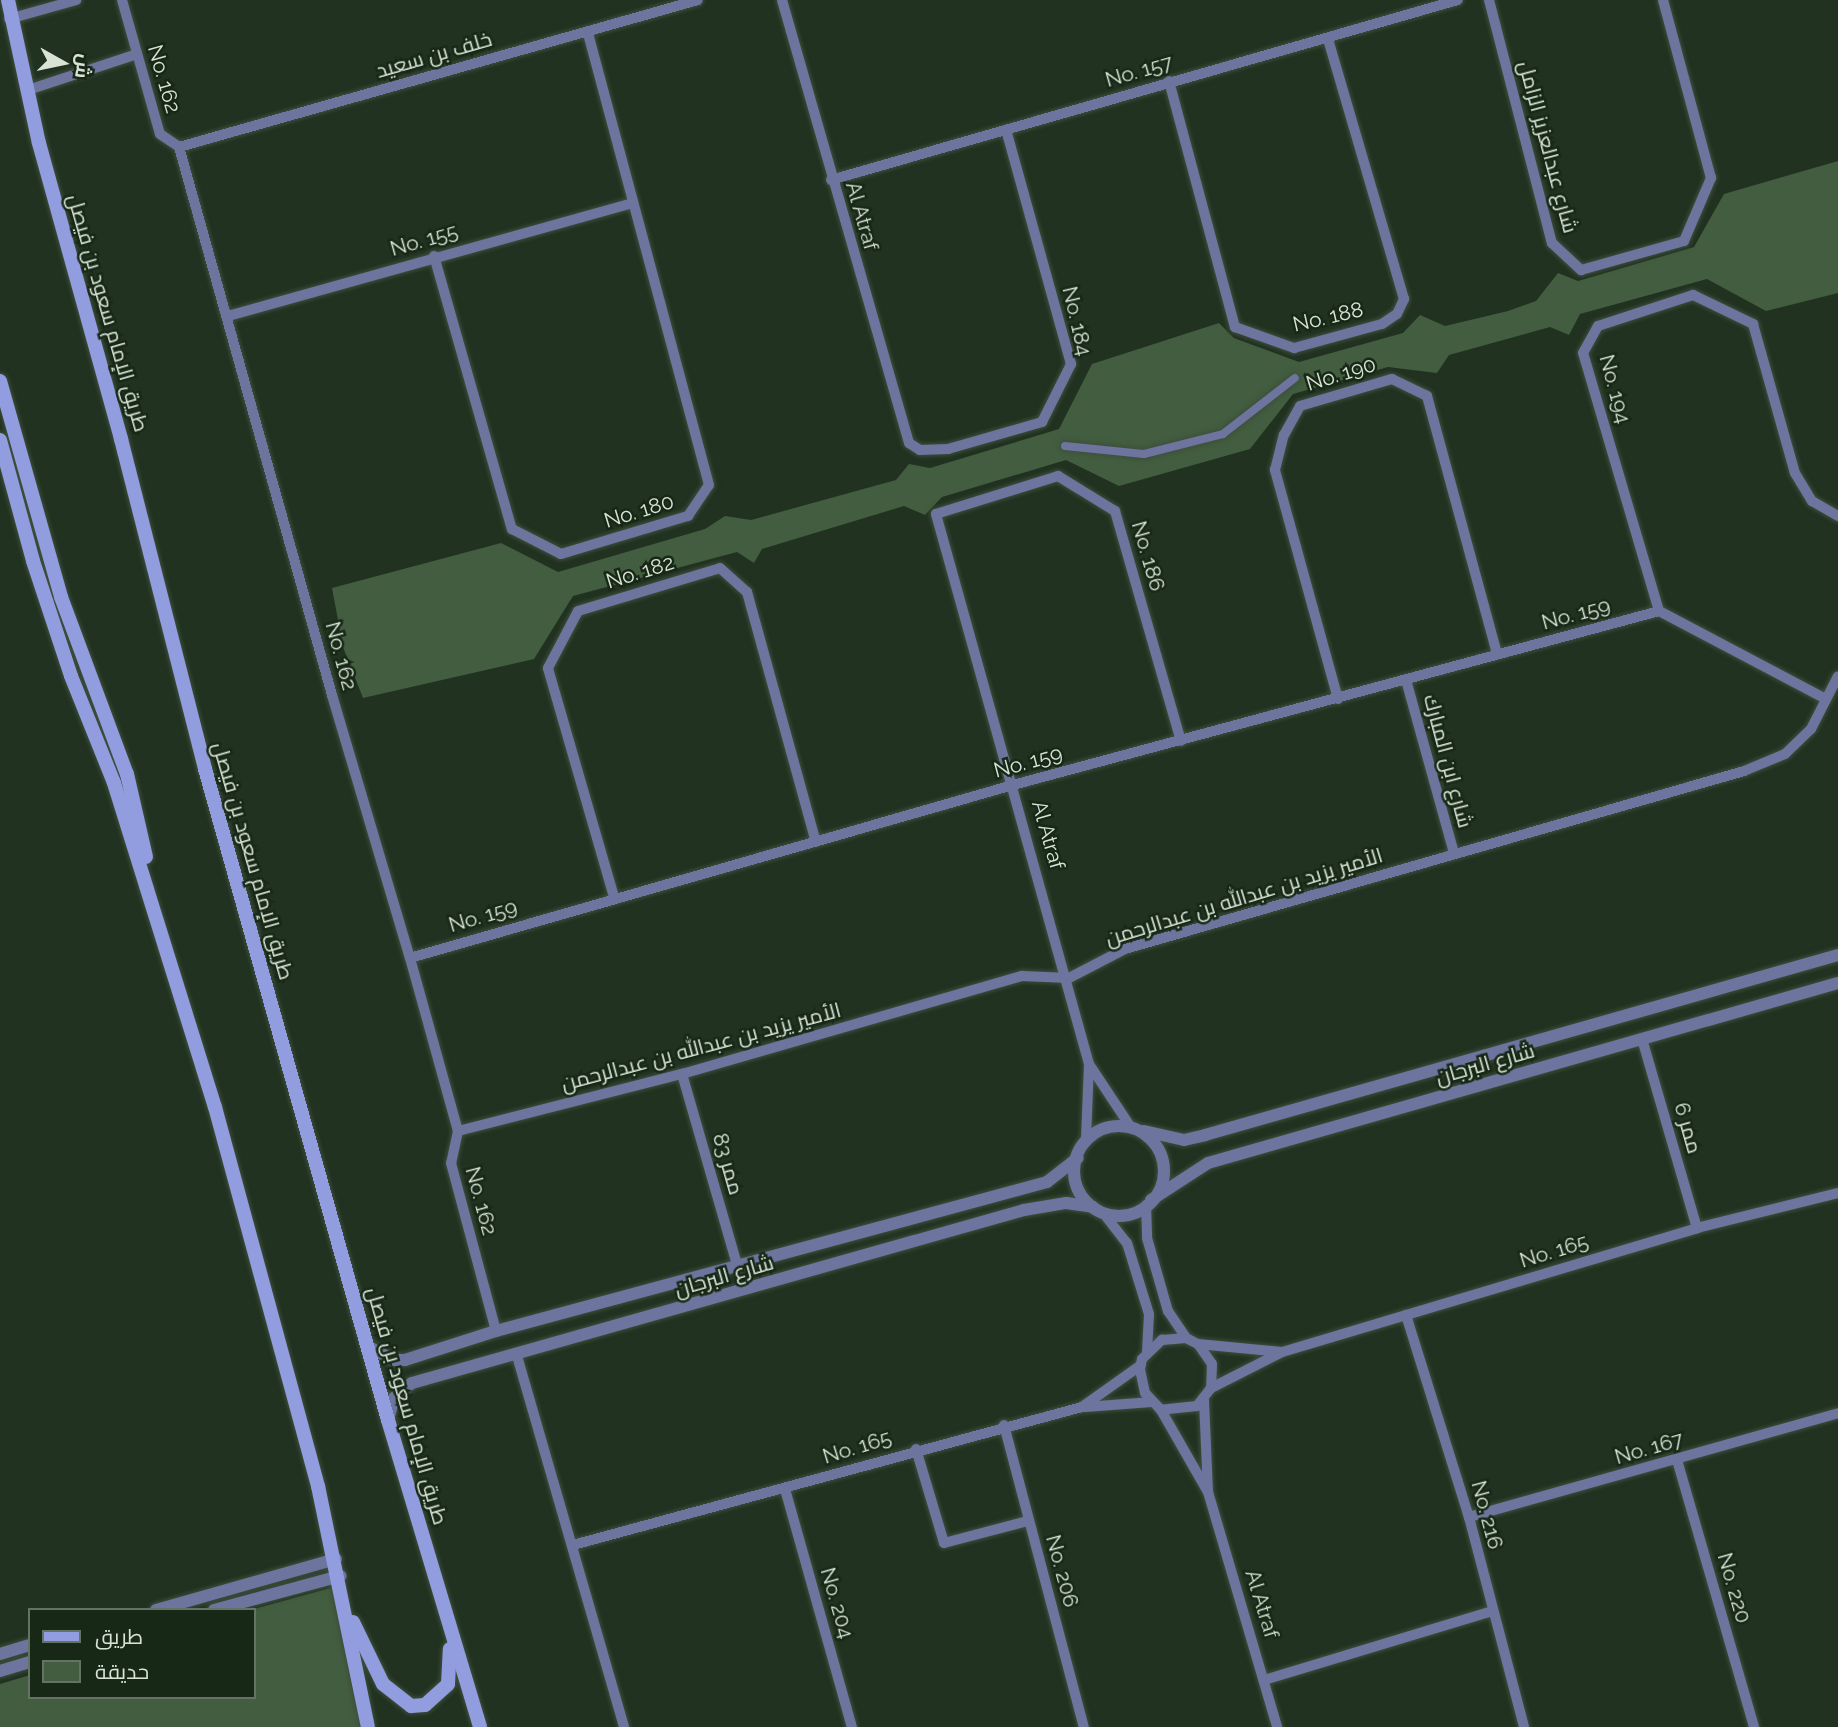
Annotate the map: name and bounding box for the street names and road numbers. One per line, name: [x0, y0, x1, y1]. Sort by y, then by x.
street label: خلف بن سعيد: [373, 26, 495, 84]
street label: No. 162: [142, 42, 186, 116]
street label: No. 157: [1102, 49, 1176, 93]
street label: شارع عبدالعزيز الزامل: [1513, 58, 1583, 236]
street label: Al Atraf: [840, 178, 884, 254]
street label: طريق الإمام سعود بن فيصل: [62, 191, 154, 435]
street label: No. 155: [387, 218, 461, 262]
street label: No. 184: [1057, 284, 1097, 358]
street label: No. 188: [1290, 297, 1366, 337]
street label: No. 190: [1303, 351, 1379, 397]
street label: No. 194: [1594, 352, 1636, 426]
street label: No. 180: [601, 488, 677, 534]
street label: No. 186: [1126, 518, 1170, 594]
street label: No. 182: [603, 550, 677, 594]
street label: No. 159: [1539, 593, 1613, 635]
street label: No. 162: [320, 619, 362, 693]
street label: شارع ابن المبارك: [1418, 691, 1478, 831]
street label: طريق الإمام سعود بن فيصل: [207, 739, 299, 983]
street label: No. 159: [991, 741, 1065, 783]
street label: Al Atraf: [1026, 797, 1070, 873]
street label: الأمير يزيد بن عبدالله بن عبدالرحمن: [1102, 843, 1386, 951]
street label: No. 159: [446, 894, 520, 938]
street label: الأمير يزيد بن عبدالله بن عبدالرحمن: [558, 997, 844, 1097]
street label: شارع البرجان: [1433, 1038, 1537, 1090]
street label: ممر 6: [1669, 1100, 1707, 1156]
street label: ممر 83: [707, 1130, 749, 1198]
street label: No. 162: [460, 1164, 502, 1238]
street label: No. 165: [1517, 1229, 1591, 1273]
street label: شارع البرجان: [672, 1250, 776, 1302]
street label: طريق الإمام سعود بن فيصل: [361, 1284, 453, 1528]
street label: No. 165: [820, 1425, 894, 1469]
street label: No. 167: [1612, 1426, 1686, 1470]
street label: No. 216: [1466, 1478, 1508, 1552]
street label: No. 206: [1040, 1532, 1084, 1610]
street label: No. 220: [1712, 1550, 1756, 1626]
street label: No. 204: [815, 1565, 859, 1641]
street label: Al Atraf: [1239, 1566, 1285, 1642]

